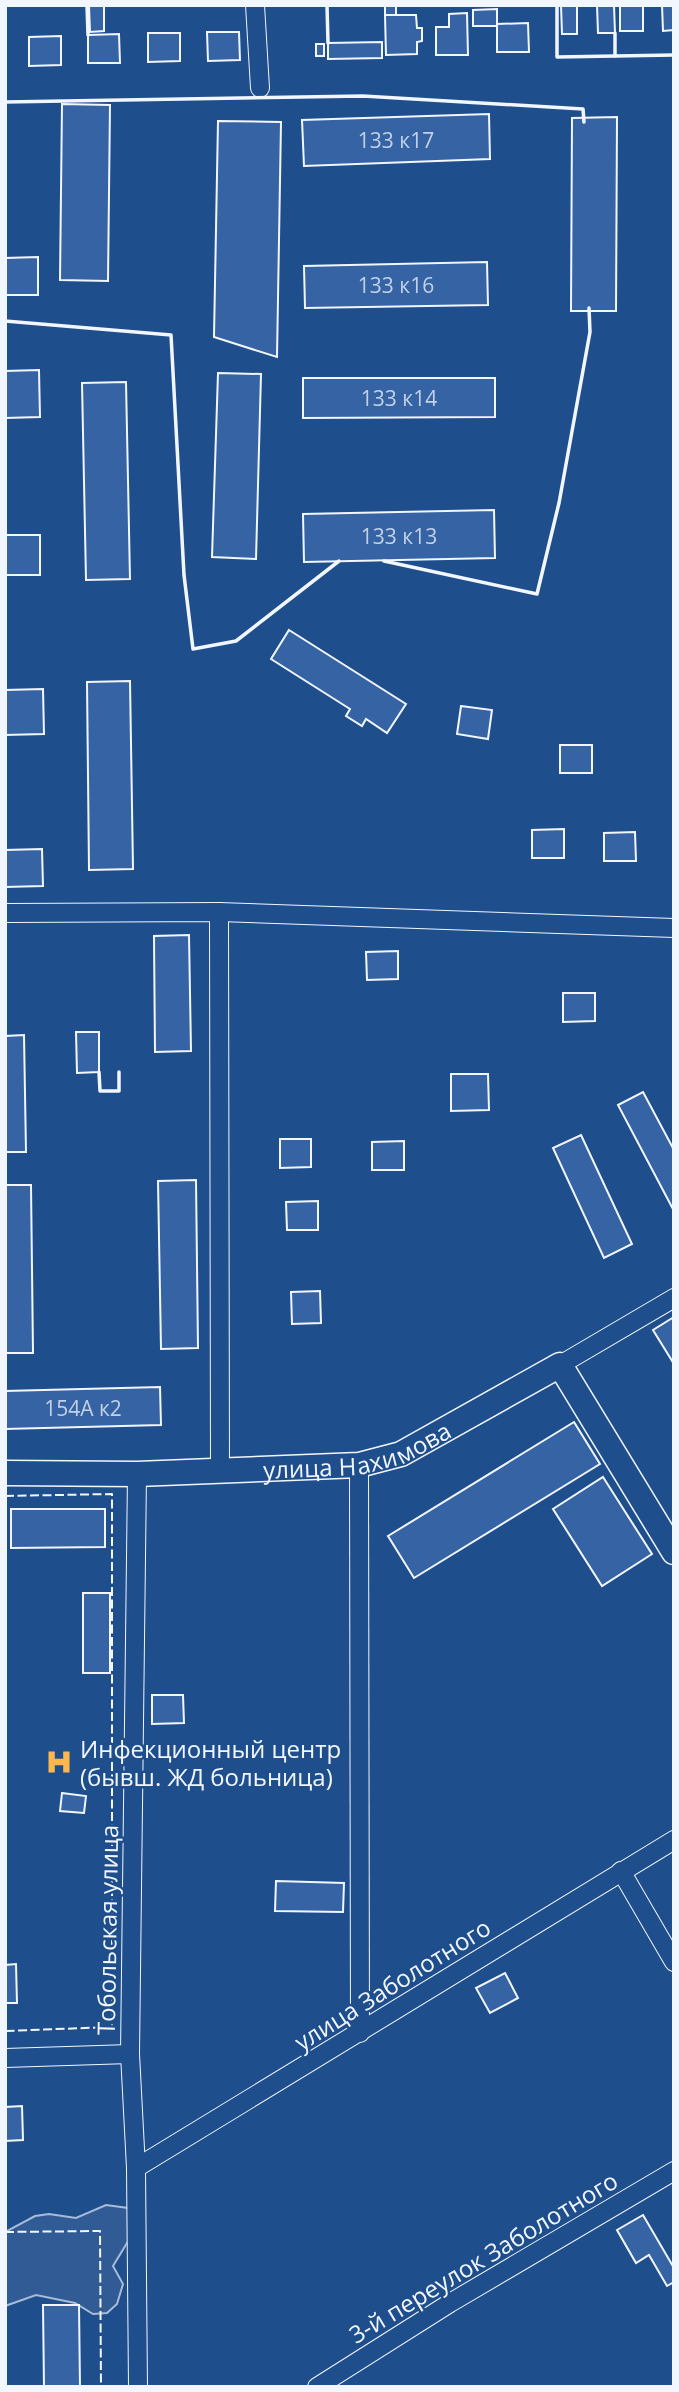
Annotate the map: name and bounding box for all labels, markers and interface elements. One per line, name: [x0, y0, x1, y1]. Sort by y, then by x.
house number: 133 к17: [358, 126, 434, 154]
house number: 133 к16: [358, 271, 434, 299]
house number: 133 к14: [361, 384, 437, 412]
house number: 133 к13: [361, 522, 437, 550]
house number: 154А к2: [44, 1394, 122, 1422]
street label: улица Нахимова: [262, 1413, 456, 1485]
place label: Инфекционный центр (бывш. ЖД больница): [80, 1732, 341, 1793]
hospital icon: Инфекционный центр (бывш. ЖД больница): [44, 1747, 74, 1777]
street label: Тобольская улица: [89, 1825, 125, 2035]
street label: улица Заболотного: [288, 1910, 496, 2058]
street label: 3-й переулок Заболотного: [342, 2163, 624, 2351]

